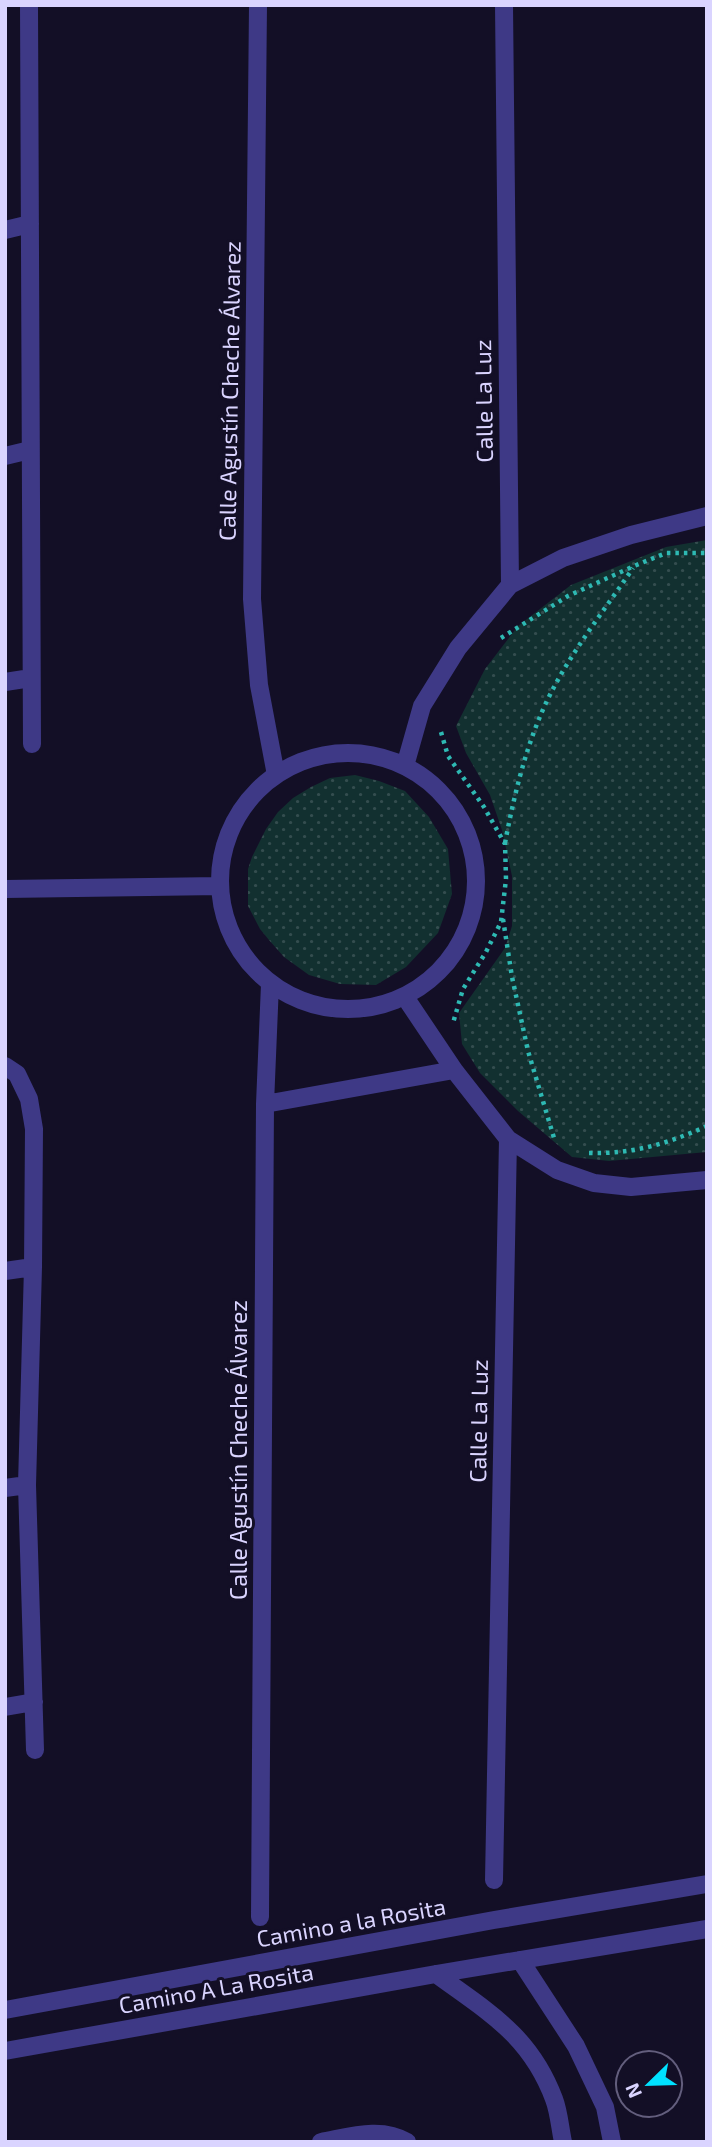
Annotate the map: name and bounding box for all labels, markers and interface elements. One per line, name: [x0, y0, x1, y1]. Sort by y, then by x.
street label: Calle Agustín Cheche Álvarez: [212, 241, 246, 541]
street label: Calle La Luz: [468, 339, 498, 463]
street label: Calle Agustín Cheche Álvarez: [224, 1300, 252, 1600]
street label: Calle La Luz: [463, 1359, 493, 1483]
street label: Camino a la Rosita: [254, 1892, 448, 1952]
street label: Camino A La Rosita: [117, 1957, 315, 2019]
north arrow: [614, 2049, 684, 2119]
text: N: [620, 2080, 646, 2102]

